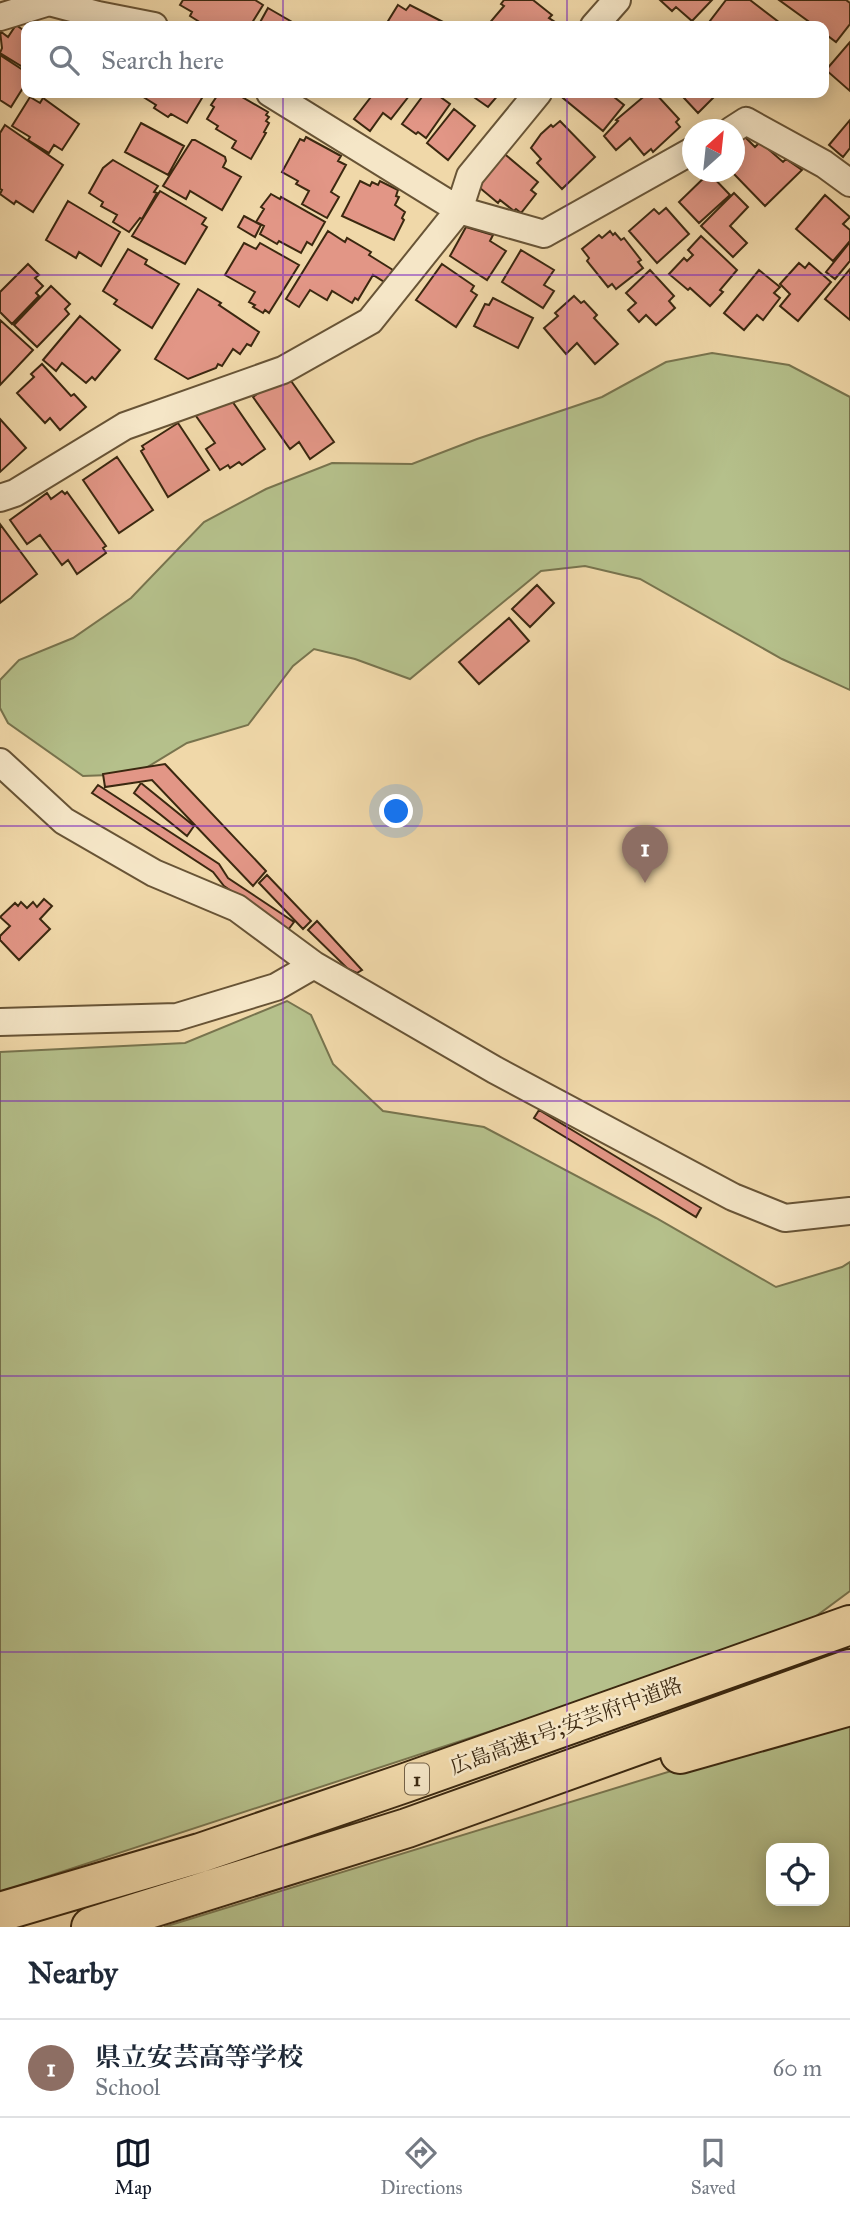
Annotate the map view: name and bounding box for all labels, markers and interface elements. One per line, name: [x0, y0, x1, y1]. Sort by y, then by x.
search box: [21, 21, 829, 98]
icon: search: [45, 41, 83, 79]
text: Search here: [101, 44, 224, 76]
north arrow: [682, 119, 745, 182]
your location: [379, 794, 413, 828]
pin: 1: [622, 825, 668, 883]
street label: 広島高速1号;安芸府中道路: [446, 1672, 686, 1780]
road number: 1: [405, 1764, 429, 1794]
map controls: [766, 1843, 829, 1906]
button: locate: [766, 1843, 829, 1906]
text: Nearby: [28, 1955, 118, 1991]
text: 県立安芸高等学校: [95, 2041, 303, 2073]
text: 1: [46, 2054, 56, 2082]
text: 60 m: [773, 2054, 822, 2082]
text: School: [95, 2073, 160, 2101]
tab: Map: [114, 2134, 152, 2199]
tab: Directions: [380, 2134, 462, 2199]
tab: Saved: [691, 2134, 736, 2199]

